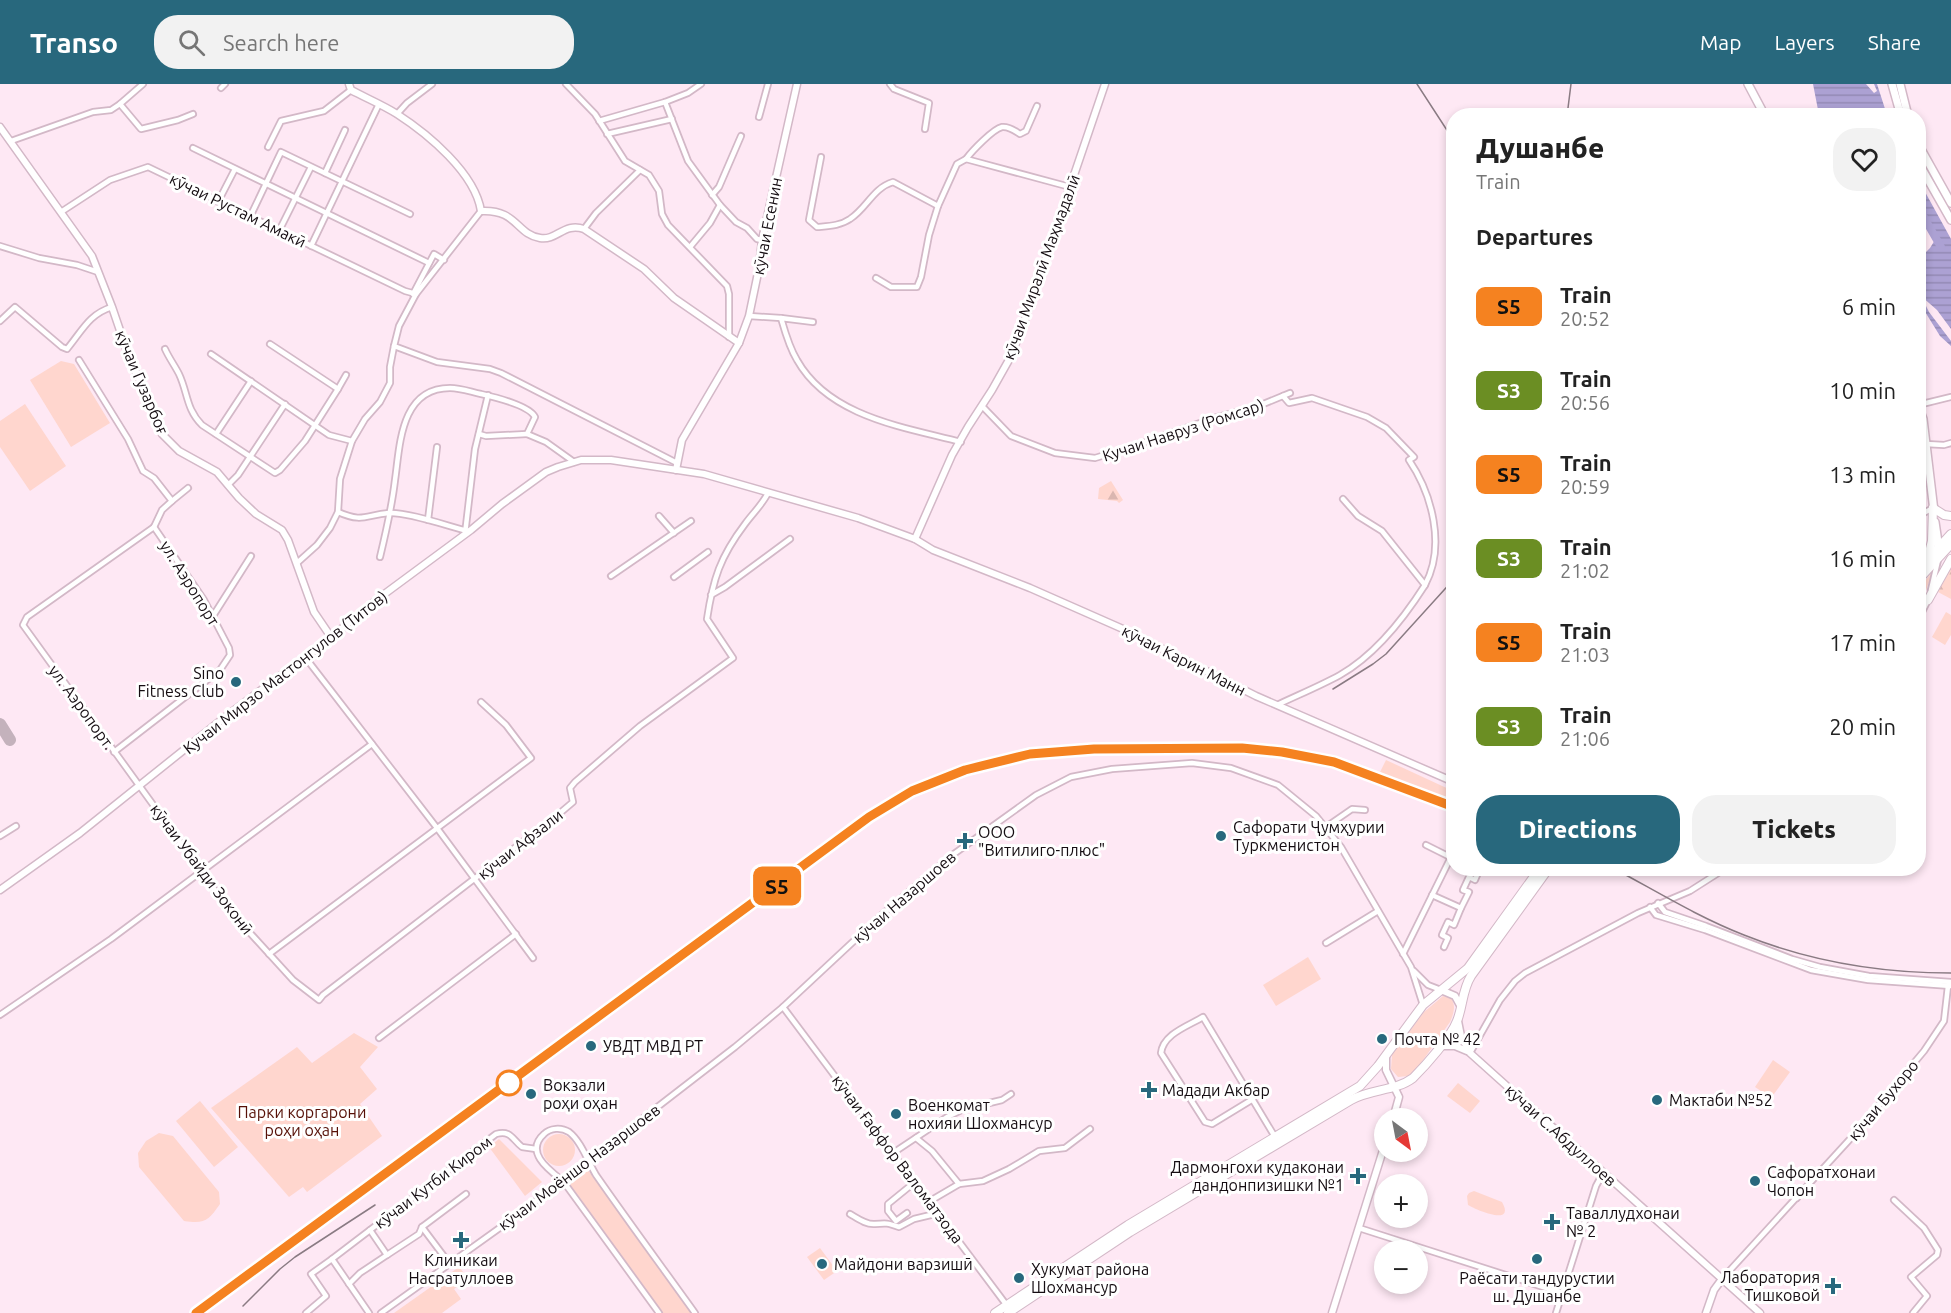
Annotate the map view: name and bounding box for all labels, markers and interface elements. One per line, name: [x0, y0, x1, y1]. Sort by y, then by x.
search box: [154, 15, 574, 69]
icon: search: [175, 26, 208, 59]
text: Transo: [30, 27, 118, 58]
text: Search here: [223, 30, 339, 55]
text: Map: [1700, 30, 1741, 54]
text: Layers: [1774, 30, 1835, 54]
text: Share: [1868, 30, 1921, 54]
button: heart: [1833, 128, 1896, 191]
text: Душанбе: [1476, 132, 1604, 163]
street label: кӯчаи Рустам Амакӣ: [167, 169, 309, 251]
text: Train: [1476, 170, 1521, 193]
street label: кӯчаи Миралӣ Маҳмадалӣ: [999, 172, 1083, 362]
street label: кӯчаи Есенин: [749, 176, 785, 276]
text: Departures: [1476, 224, 1593, 249]
text: Train: [1560, 282, 1612, 307]
text: S5: [1497, 294, 1521, 318]
text: 6 min: [1842, 294, 1896, 319]
text: 20:52: [1560, 307, 1610, 330]
street label: кӯчаи Гузарбоғ: [112, 327, 172, 437]
text: Train: [1560, 366, 1612, 391]
text: S3: [1497, 378, 1521, 402]
text: 10 min: [1829, 378, 1896, 403]
text: 20:56: [1560, 391, 1610, 414]
street label: Кучаи Навруз (Ромсар): [1100, 395, 1266, 466]
text: Train: [1560, 450, 1612, 475]
text: S5: [1497, 462, 1521, 486]
text: 13 min: [1829, 462, 1896, 487]
text: 20:59: [1560, 475, 1610, 498]
text: Train: [1560, 534, 1612, 559]
street label: ул. Аэропорт: [157, 537, 223, 629]
text: S3: [1497, 546, 1521, 570]
text: 16 min: [1829, 546, 1896, 571]
text: 21:02: [1560, 559, 1610, 582]
street label: Кучаи Мирзо Мастонгулов (Титов): [179, 587, 391, 758]
text: Train: [1560, 618, 1612, 643]
street label: кӯчаи Карин Манн: [1119, 621, 1249, 699]
text: S5: [1497, 630, 1521, 654]
text: 17 min: [1829, 630, 1896, 655]
text: 21:03: [1560, 643, 1610, 666]
street label: ул. Аэропорт.: [45, 661, 119, 753]
place label: Sino Fitness Club: [137, 664, 224, 700]
marker: Sino Fitness Club: [229, 675, 243, 689]
text: Train: [1560, 702, 1612, 727]
text: S3: [1497, 714, 1521, 738]
text: 20 min: [1829, 714, 1896, 739]
text: 21:06: [1560, 727, 1610, 750]
button: Directions: [1476, 795, 1680, 864]
button: Tickets: [1692, 795, 1896, 864]
street label: кӯчаи Убайди Зоконӣ: [147, 800, 257, 938]
street label: кӯчаи Афзали: [474, 805, 566, 883]
place label: Сафорати Ҷумҳурии Туркменистон: [1233, 818, 1384, 854]
place label: ООО "Витилиго-плюс": [978, 823, 1105, 859]
marker: Сафорати Ҷумҳурии Туркменистон: [1214, 829, 1228, 843]
marker: ООО "Витилиго-плюс": [956, 832, 974, 850]
street label: кӯчаи Назаршоев: [849, 847, 959, 947]
line badge: S5: [750, 866, 804, 906]
text: S5: [765, 874, 789, 898]
place label: Почта № 42: [1394, 1030, 1481, 1048]
marker: Почта № 42: [1375, 1032, 1389, 1046]
place label: УВДТ МВД РТ: [603, 1037, 703, 1055]
marker: УВДТ МВД РТ: [584, 1039, 598, 1053]
street label: кӯчаи Бухоро: [1844, 1056, 1922, 1144]
unlabelled marker: [496, 1070, 522, 1096]
street label: кӯчаи Ғаффор Валоматзода: [829, 1071, 967, 1247]
place label: Вокзали роҳи оҳан: [543, 1076, 618, 1112]
street label: кӯчаи С.Абдуллоев: [1502, 1080, 1620, 1190]
marker: Мадади Акбар: [1140, 1081, 1158, 1099]
place label: Мадади Акбар: [1162, 1081, 1270, 1099]
marker: Вокзали роҳи оҳан: [524, 1087, 538, 1101]
place label: Мактаби №52: [1669, 1091, 1773, 1109]
marker: Мактаби №52: [1650, 1093, 1664, 1107]
place label: Военкомат нохияи Шохмансур: [908, 1096, 1053, 1132]
street label: кӯчаи Моёншо Назаршоев: [495, 1100, 663, 1234]
park label: Парки коргарони роҳи оҳан: [238, 1103, 366, 1139]
marker: Военкомат нохияи Шохмансур: [889, 1107, 903, 1121]
north arrow: [1374, 1108, 1428, 1162]
map controls: [1374, 1108, 1428, 1294]
street label: кӯчаи Кутби Киром: [371, 1132, 495, 1232]
place label: Дармонгохи кудаконаи дандонпизишки №1: [1170, 1158, 1344, 1194]
place label: Сафоратхонаи Чопон: [1767, 1163, 1876, 1199]
marker: Дармонгохи кудаконаи дандонпизишки №1: [1349, 1167, 1367, 1185]
button: +: [1374, 1174, 1428, 1228]
marker: Сафоратхонаи Чопон: [1748, 1174, 1762, 1188]
place label: Таваллудхонаи № 2: [1566, 1204, 1680, 1240]
marker: Таваллудхонаи № 2: [1543, 1213, 1561, 1231]
marker: Клиникаи Насратуллоев: [452, 1231, 470, 1249]
button: −: [1374, 1240, 1428, 1294]
place label: Клиникаи Насратуллоев: [408, 1251, 514, 1287]
marker: Раёсати тандурустии ш. Душанбе: [1530, 1252, 1544, 1266]
place label: Майдони варзишӣ: [834, 1255, 973, 1273]
marker: Майдони варзишӣ: [815, 1257, 829, 1271]
place label: Хукумат района Шохмансур: [1031, 1260, 1149, 1296]
place label: Лаборатория Тишковой: [1720, 1268, 1820, 1304]
place label: Раёсати тандурустии ш. Душанбе: [1459, 1269, 1615, 1305]
marker: Хукумат района Шохмансур: [1012, 1271, 1026, 1285]
marker: Лаборатория Тишковой: [1824, 1277, 1842, 1295]

